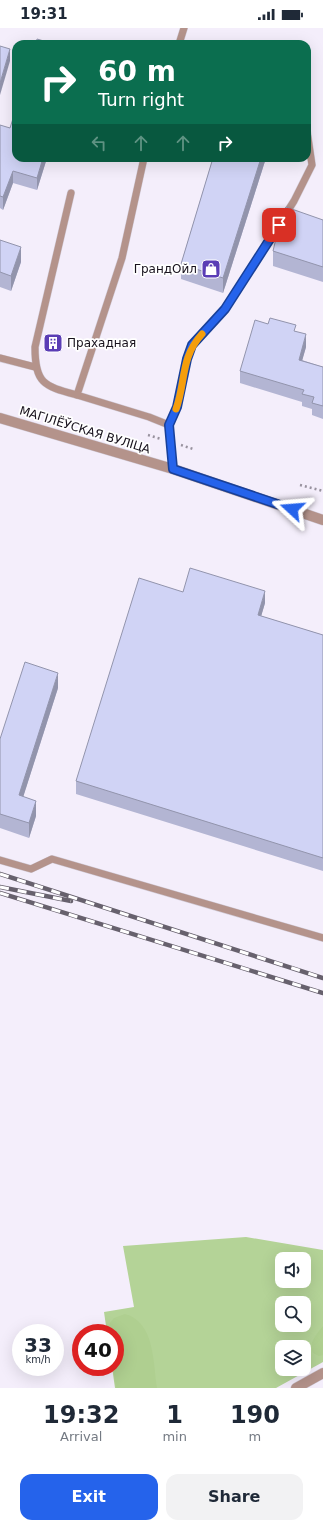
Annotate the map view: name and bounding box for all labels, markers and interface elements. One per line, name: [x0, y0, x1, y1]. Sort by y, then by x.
text: 19:31: [20, 5, 68, 23]
text: 60 m: [98, 55, 176, 88]
icon: right: [32, 56, 84, 108]
text: Turn right: [98, 89, 184, 110]
icon: left: [88, 132, 110, 154]
icon: ahead: [130, 132, 152, 154]
icon: ahead: [172, 132, 194, 154]
icon: right: [214, 132, 236, 154]
pin: [262, 208, 296, 242]
icon: arrive: [268, 214, 290, 236]
shop icon: ГрандОйл: [200, 258, 222, 280]
place label: ГрандОйл: [134, 262, 197, 276]
building icon: Прахадная: [42, 332, 64, 354]
place label: Прахадная: [67, 336, 136, 350]
street label: МАГІЛЁЎСКАЯ ВУЛІЦА: [18, 402, 153, 457]
position arrow: [271, 488, 313, 530]
map controls: [275, 1252, 311, 1376]
button: sound: [275, 1252, 311, 1288]
button: search: [275, 1296, 311, 1332]
speed limit sign: 40: [72, 1324, 124, 1376]
text: 33: [24, 1333, 52, 1357]
button: layers: [275, 1340, 311, 1376]
text: km/h: [25, 1354, 51, 1365]
text: 19:32: [43, 1401, 119, 1429]
text: 1: [166, 1401, 183, 1429]
text: 190: [230, 1401, 280, 1429]
text: Arrival: [60, 1429, 102, 1444]
text: min: [162, 1429, 187, 1444]
text: m: [249, 1429, 261, 1444]
button: Exit: [20, 1474, 158, 1520]
button: Share: [166, 1474, 303, 1520]

